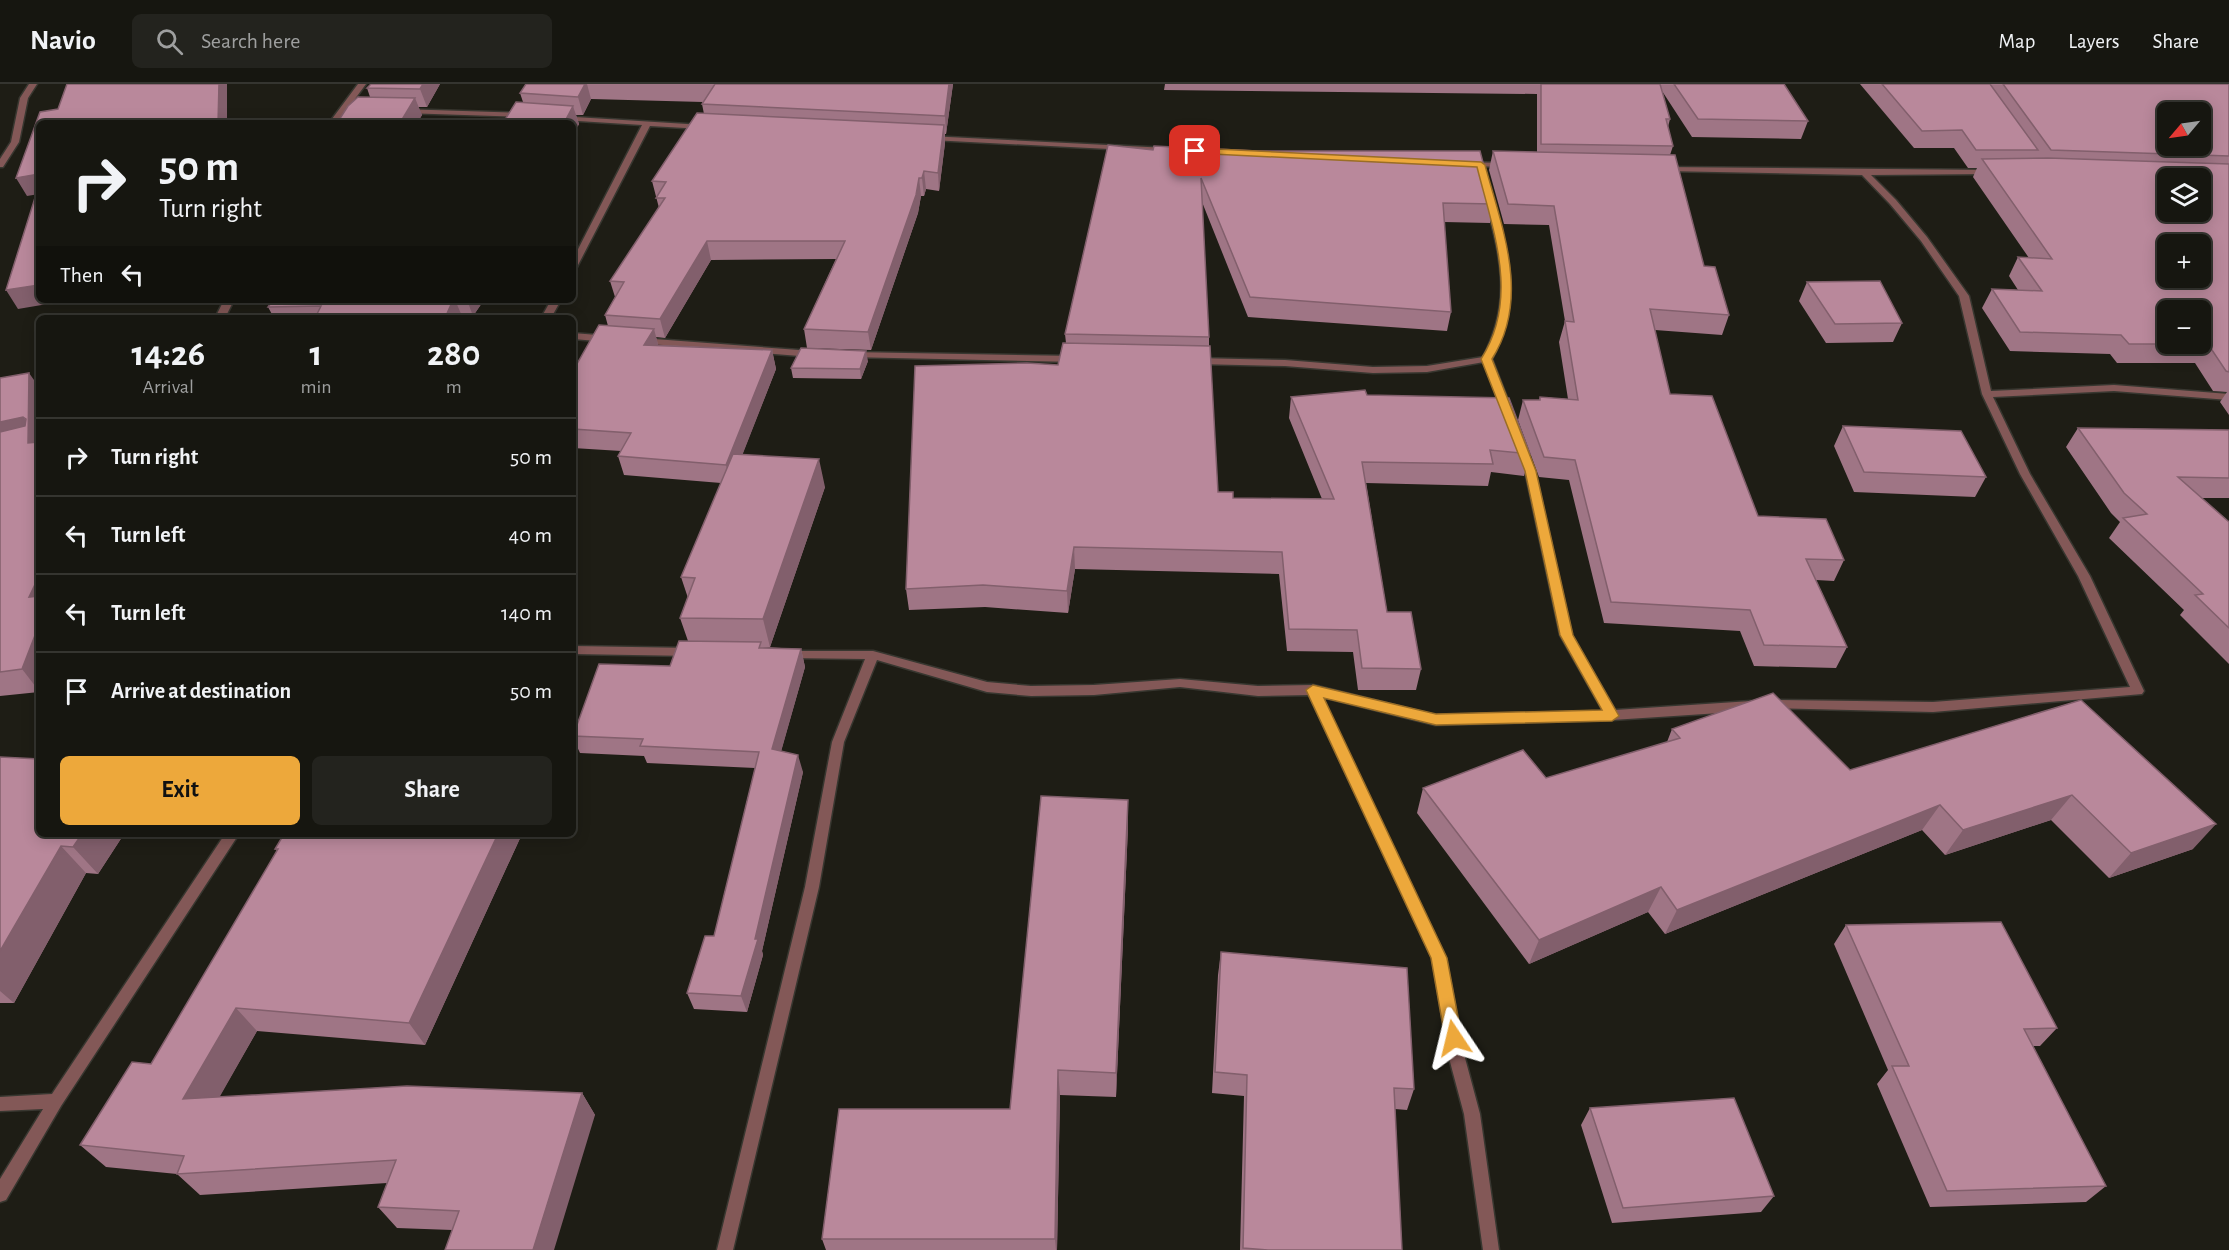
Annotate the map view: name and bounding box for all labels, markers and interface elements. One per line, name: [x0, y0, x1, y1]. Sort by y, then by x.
search box: [132, 14, 552, 68]
icon: search: [153, 25, 186, 58]
text: Navio: [30, 27, 96, 55]
text: Search here: [201, 30, 300, 52]
text: Map: [1999, 31, 2035, 52]
text: Layers: [2068, 31, 2119, 52]
text: Share: [2152, 31, 2199, 52]
north arrow: [2157, 102, 2211, 156]
map controls: [2157, 102, 2211, 354]
pin: [1169, 125, 1220, 176]
icon: arrive: [1178, 134, 1211, 167]
icon: right: [60, 144, 138, 222]
text: 50 m: [159, 146, 239, 188]
button: layers: [2157, 168, 2211, 222]
text: Turn right: [159, 195, 262, 222]
button: +: [2157, 234, 2211, 288]
icon: left: [116, 258, 149, 291]
text: Then: [60, 264, 104, 286]
button: −: [2157, 300, 2211, 354]
text: 14:26: [131, 336, 205, 372]
text: 1: [310, 336, 323, 372]
text: 280: [427, 336, 481, 372]
text: Arrival: [143, 377, 194, 397]
text: min: [301, 377, 332, 397]
text: m: [446, 377, 462, 397]
icon: right: [60, 441, 93, 474]
text: Turn right: [111, 446, 198, 468]
text: 50 m: [510, 446, 552, 468]
icon: left: [60, 519, 93, 552]
text: Turn left: [111, 524, 185, 546]
text: 40 m: [509, 524, 552, 546]
icon: left: [60, 597, 93, 630]
text: Turn left: [111, 602, 185, 624]
text: 140 m: [501, 602, 552, 624]
icon: arrive: [60, 675, 93, 708]
text: Arrive at destination: [111, 680, 291, 702]
text: 50 m: [510, 680, 552, 702]
button: Exit: [60, 756, 300, 825]
button: Share: [312, 756, 552, 825]
position arrow: [1422, 1006, 1486, 1070]

